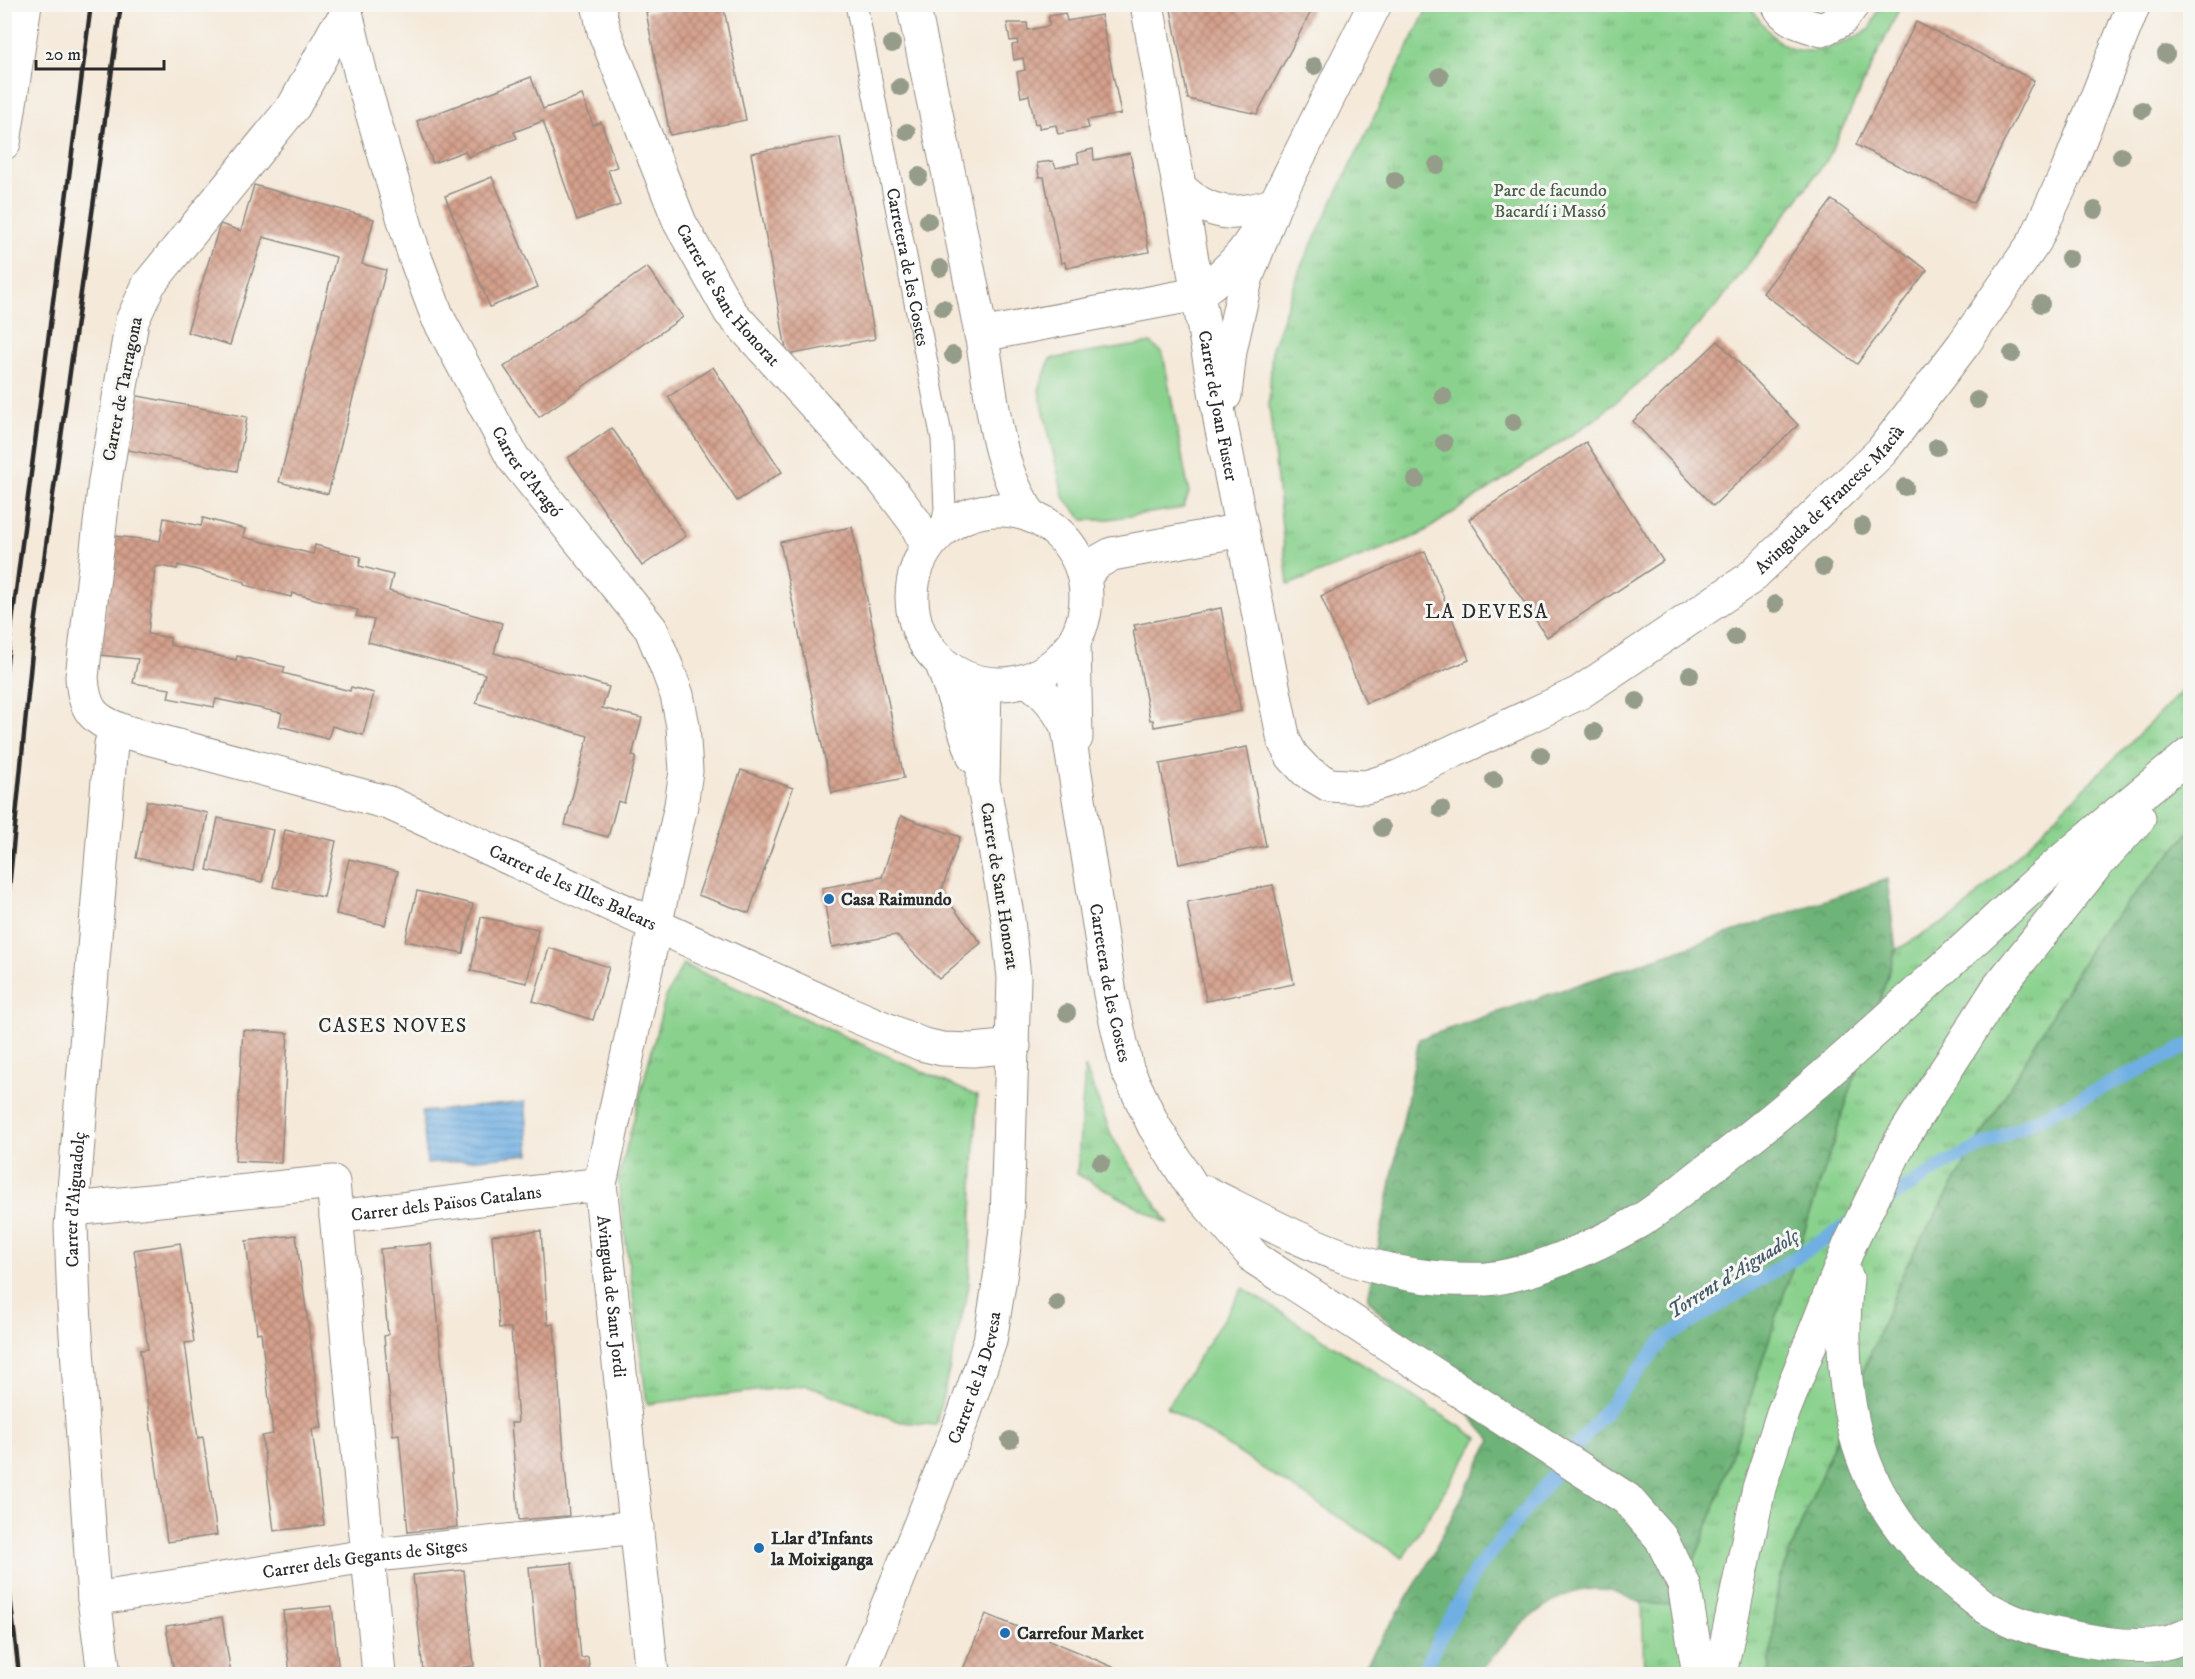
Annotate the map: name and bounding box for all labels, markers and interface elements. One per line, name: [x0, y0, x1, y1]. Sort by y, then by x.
scale bar: [36, 33, 164, 71]
text: 20 m: [45, 44, 81, 66]
park label: Parc de facundo Bacardí i Massó: [1493, 180, 1607, 223]
street label: Carretera de les Costes: [881, 186, 933, 348]
street label: Carrer de Sant Honorat: [671, 220, 784, 372]
street label: Carrer de Tarragona: [98, 315, 148, 463]
street label: Carrer de Joan Fuster: [1193, 329, 1242, 484]
street label: Avinguda de Francesc Macià: [1751, 421, 1910, 579]
street label: Carrer d'Aragó: [486, 423, 567, 522]
district label: LA DEVESA: [1425, 600, 1549, 625]
street label: Carrer de Sant Honorat: [975, 801, 1023, 972]
street label: Carrer de les Illes Balears: [485, 840, 660, 936]
place label: Casa Raimundo: [841, 889, 952, 911]
marker: Casa Raimundo: [822, 892, 836, 906]
street label: Carretera de les Costes: [1084, 902, 1135, 1064]
district label: CASES NOVES: [318, 1014, 468, 1039]
street label: Carrer d'Aiguadolç: [61, 1131, 91, 1268]
street label: Carrer dels Països Catalans: [350, 1181, 543, 1227]
street label: Avinguda de Sant Jordi: [591, 1214, 630, 1379]
water label: Torrent d'Aiguadolç: [1664, 1223, 1805, 1325]
street label: Carrer de la Devesa: [943, 1310, 1006, 1447]
place label: Llar d'Infants la Moixiganga: [770, 1528, 874, 1571]
street label: Carrer dels Gegants de Sitges: [261, 1535, 469, 1584]
marker: Llar d'Infants la Moixiganga: [752, 1541, 766, 1555]
place label: Carrefour Market: [1017, 1623, 1144, 1645]
marker: Carrefour Market: [998, 1626, 1012, 1640]

